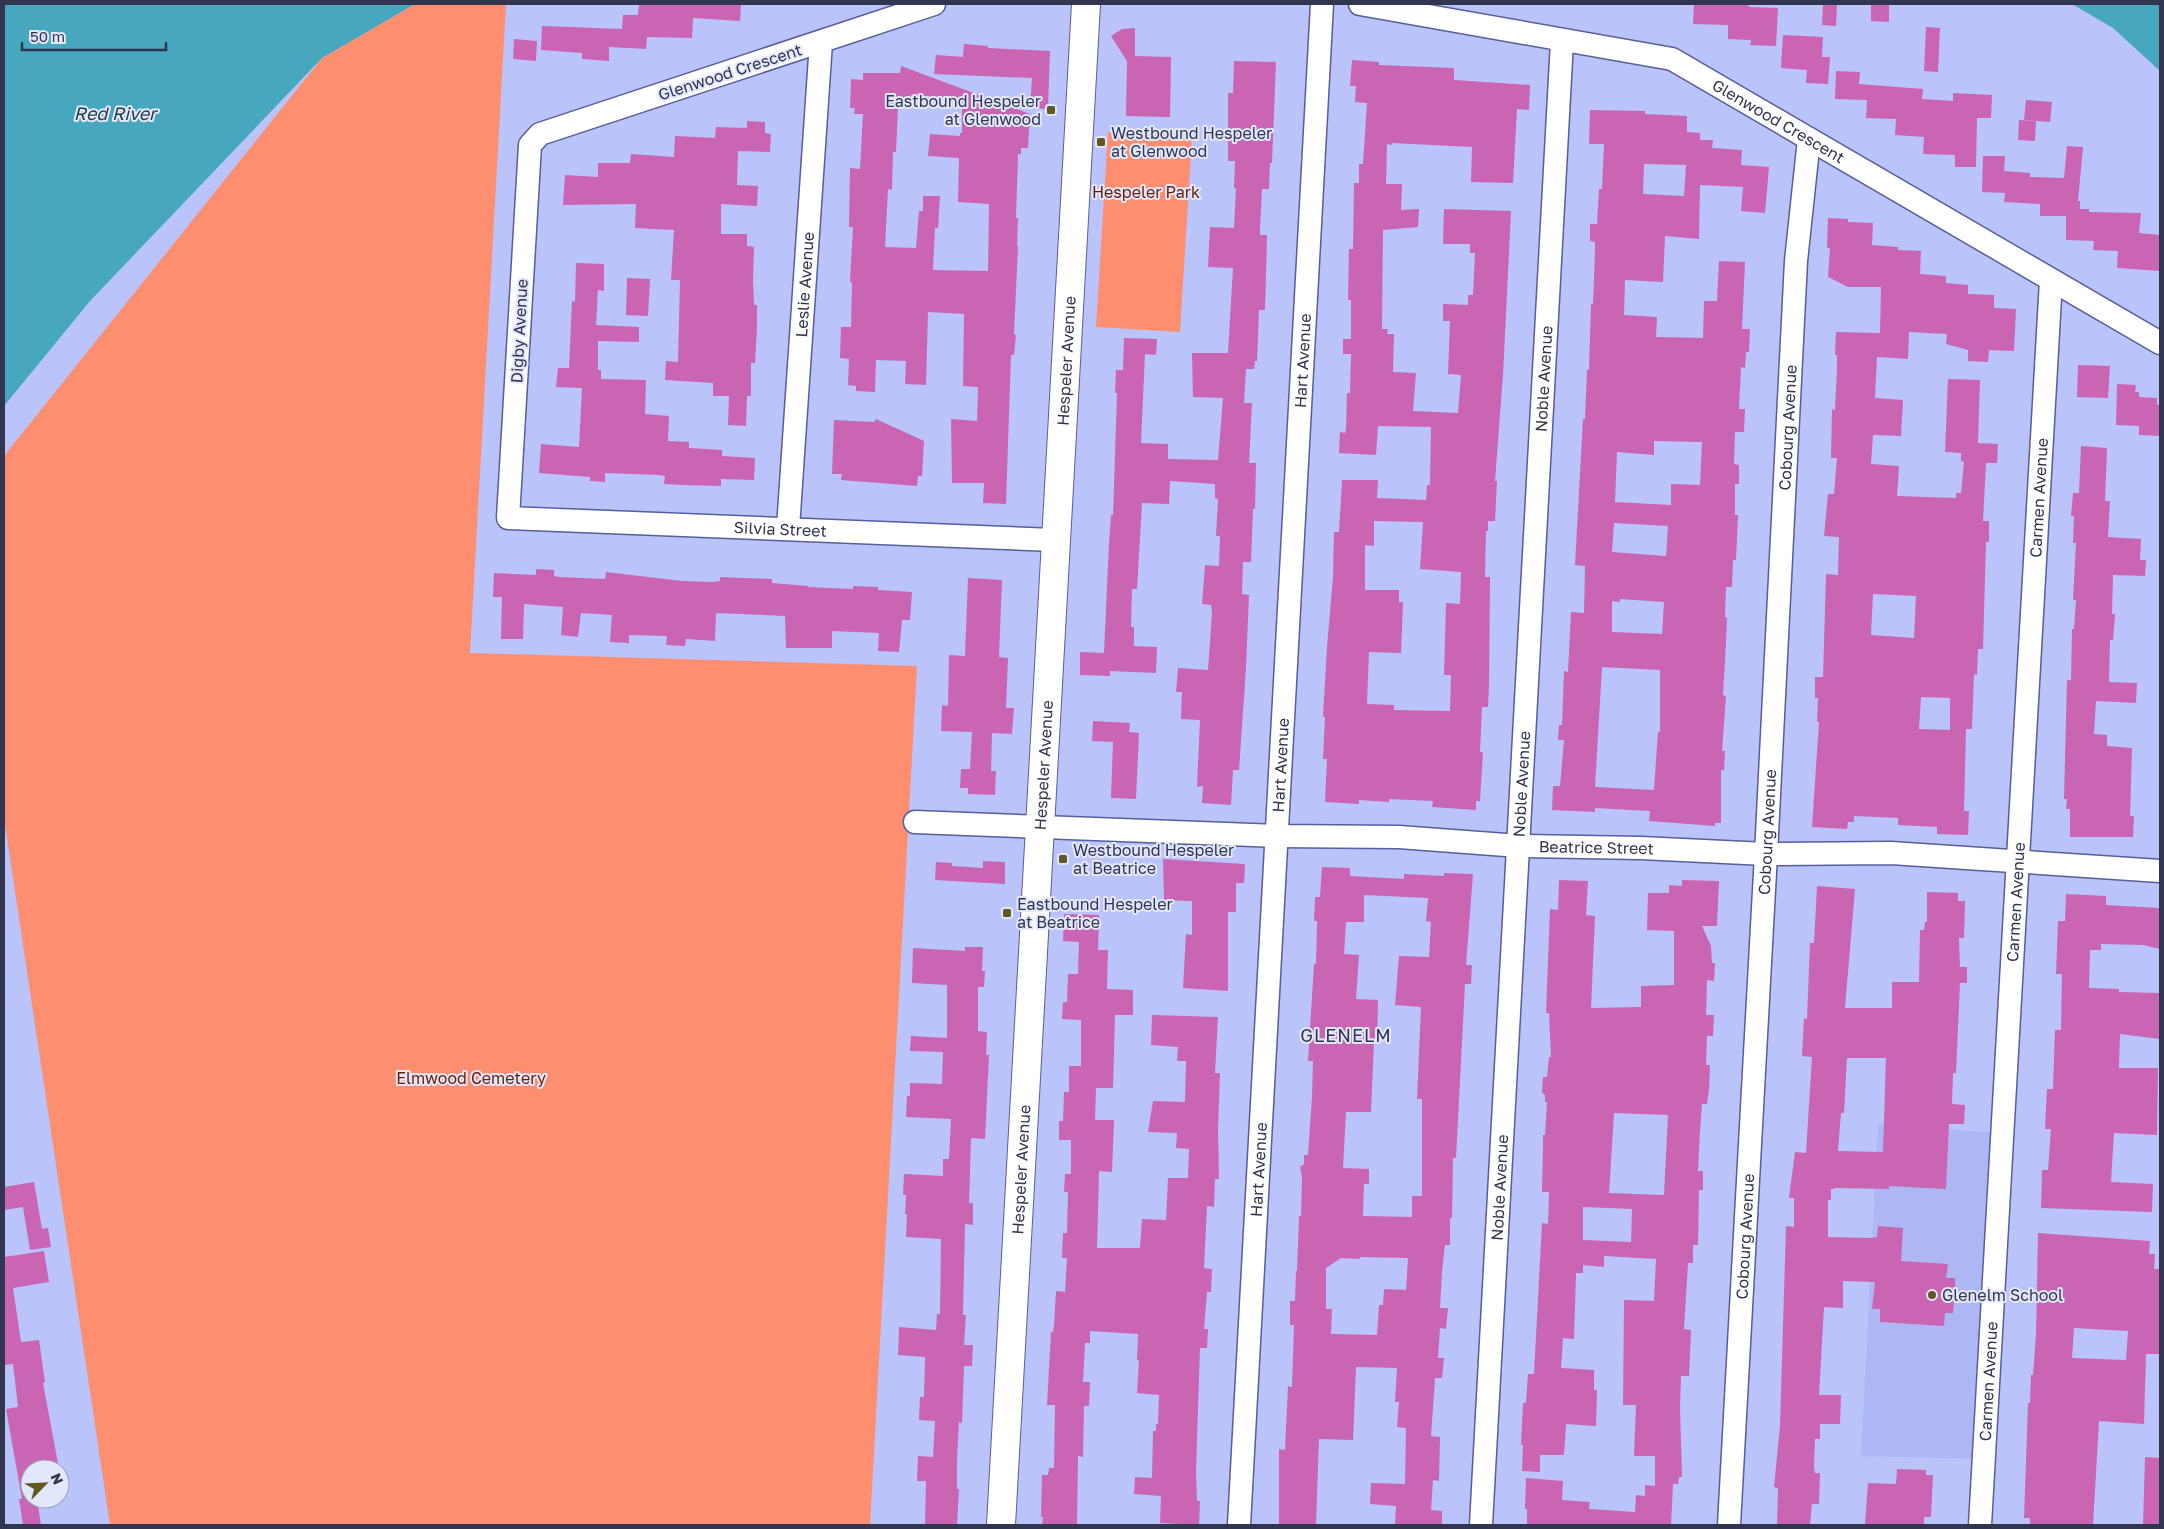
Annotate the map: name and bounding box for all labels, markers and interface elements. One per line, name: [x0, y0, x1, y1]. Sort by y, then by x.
scale bar: [22, 20, 166, 52]
text: 50 m: [30, 27, 65, 45]
street label: Glenwood Crescent: [656, 39, 804, 105]
street label: Glenwood Crescent: [1709, 75, 1848, 167]
place label: Eastbound Hespeler at Glenwood: [885, 91, 1041, 129]
water label: Red River: [74, 102, 159, 124]
marker: Eastbound Hespeler at Glenwood: [1045, 104, 1057, 116]
place label: Westbound Hespeler at Glenwood: [1111, 123, 1272, 161]
marker: Westbound Hespeler at Glenwood: [1095, 136, 1107, 148]
park label: Hespeler Park: [1092, 182, 1200, 202]
street label: Leslie Avenue: [791, 231, 818, 338]
street label: Digby Avenue: [506, 278, 532, 384]
street label: Hespeler Avenue: [1052, 295, 1080, 426]
street label: Hart Avenue: [1290, 313, 1315, 409]
street label: Noble Avenue: [1531, 325, 1556, 432]
street label: Cobourg Avenue: [1774, 364, 1801, 491]
street label: Carmen Avenue: [2025, 437, 2052, 558]
street label: Silvia Street: [733, 517, 827, 541]
street label: Hespeler Avenue: [1030, 700, 1057, 831]
street label: Hart Avenue: [1268, 717, 1293, 813]
street label: Noble Avenue: [1509, 730, 1534, 838]
street label: Cobourg Avenue: [1754, 769, 1780, 896]
street label: Beatrice Street: [1539, 836, 1654, 859]
place label: Westbound Hespeler at Beatrice: [1073, 840, 1234, 878]
street label: Carmen Avenue: [2002, 842, 2029, 962]
marker: Westbound Hespeler at Beatrice: [1057, 853, 1069, 865]
place label: Eastbound Hespeler at Beatrice: [1017, 894, 1173, 932]
marker: Eastbound Hespeler at Beatrice: [1001, 907, 1013, 919]
district label: GLENELM: [1300, 1024, 1392, 1046]
park label: Elmwood Cemetery: [396, 1068, 546, 1088]
street label: Hespeler Avenue: [1007, 1104, 1034, 1235]
street label: Hart Avenue: [1246, 1122, 1271, 1217]
street label: Noble Avenue: [1487, 1134, 1512, 1241]
street label: Cobourg Avenue: [1731, 1173, 1758, 1300]
place label: Glenelm School: [1942, 1285, 2063, 1305]
marker: Glenelm School: [1926, 1289, 1938, 1301]
street label: Carmen Avenue: [1975, 1321, 2002, 1442]
north arrow: [20, 1459, 70, 1509]
text: N: [47, 1470, 67, 1487]

